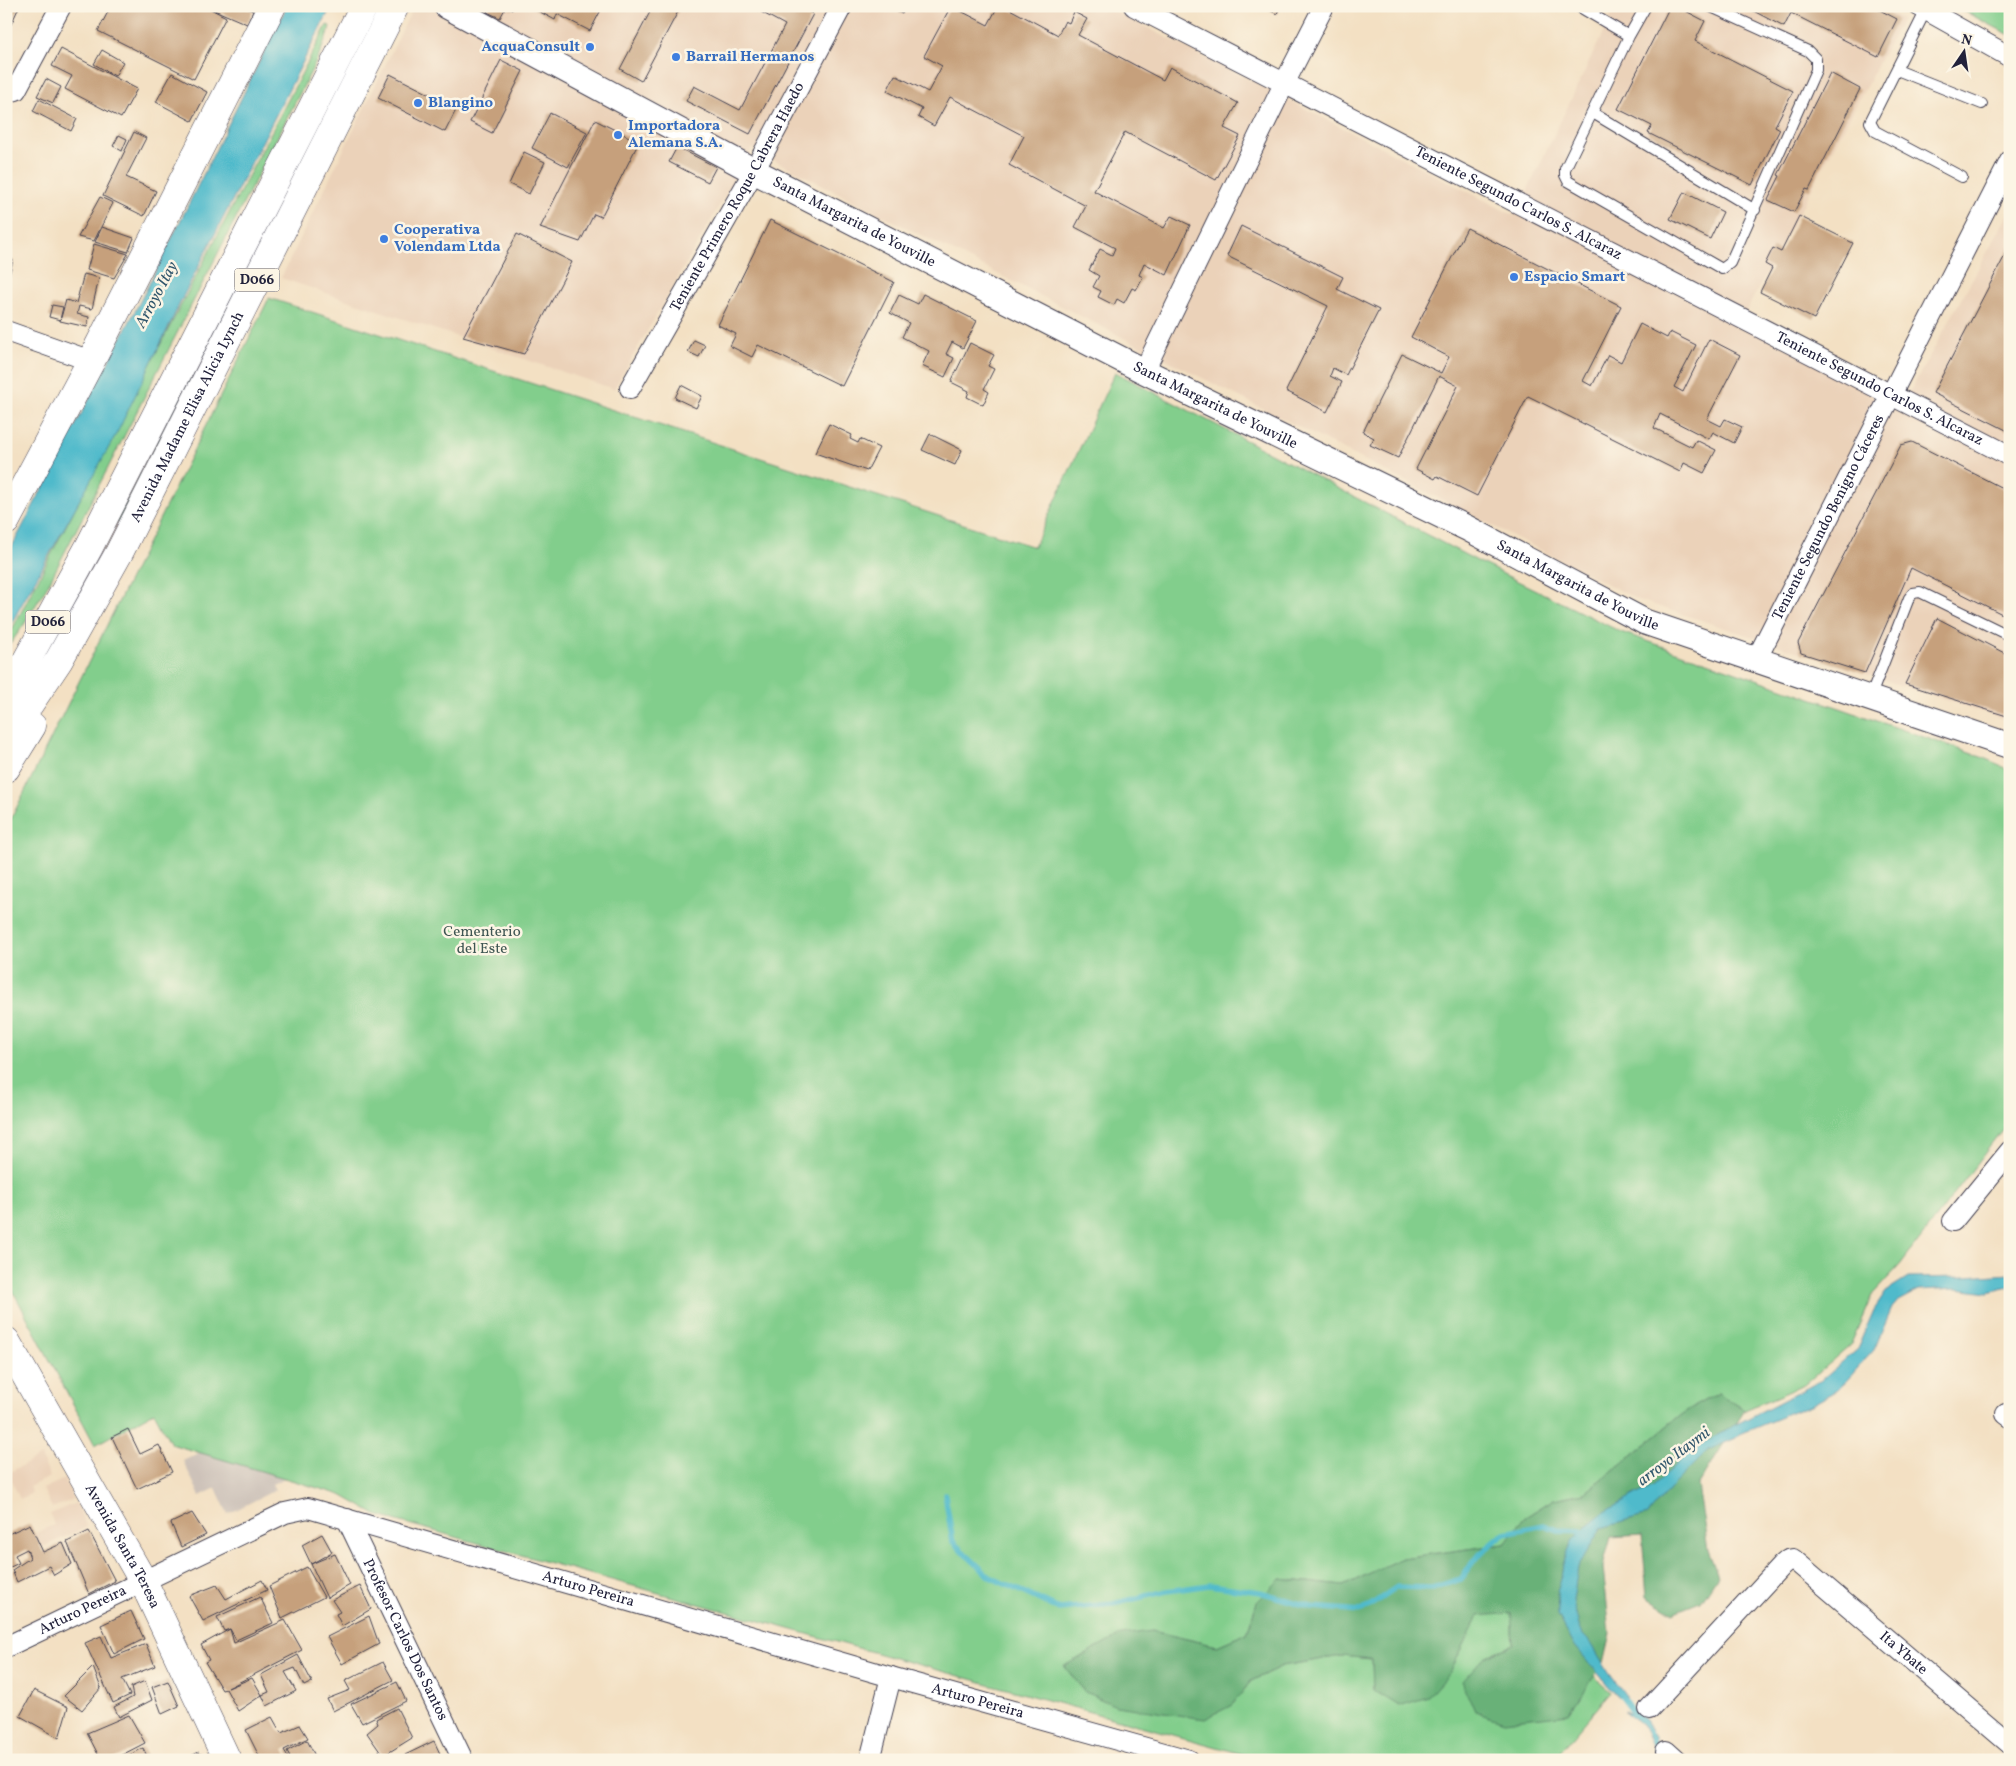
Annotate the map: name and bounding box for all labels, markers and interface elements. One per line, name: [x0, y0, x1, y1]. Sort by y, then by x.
north arrow: [1938, 28, 1988, 78]
text: N: [1959, 30, 1974, 51]
place label: AcquaConsult: [482, 37, 580, 58]
marker: AcquaConsult: [584, 41, 596, 53]
place label: Barrail Hermanos: [686, 47, 814, 68]
marker: Barrail Hermanos: [670, 51, 682, 63]
street label: Teniente Primero Roque Cabrera Haedo: [665, 79, 810, 316]
place label: Blangino: [428, 93, 493, 114]
marker: Blangino: [412, 97, 424, 109]
place label: Importadora Alemana S.A.: [628, 116, 723, 154]
marker: Importadora Alemana S.A.: [612, 129, 624, 141]
street label: Teniente Segundo Carlos S. Alcaraz: [1411, 141, 1626, 265]
street label: Santa Margarita de Youville: [769, 172, 939, 273]
place label: Cooperativa Volendam Ltda: [394, 220, 501, 258]
marker: Cooperativa Volendam Ltda: [378, 233, 390, 245]
water label: Arroyo Itay: [130, 258, 184, 333]
place label: Espacio Smart: [1524, 267, 1626, 288]
road number: D066: [234, 268, 280, 292]
marker: Espacio Smart: [1508, 271, 1520, 283]
street label: Avenida Madame Elisa Alicia Lynch: [126, 308, 250, 526]
street label: Teniente Segundo Carlos S. Alcaraz: [1772, 327, 1987, 451]
street label: Santa Margarita de Youville: [1129, 357, 1301, 455]
street label: Teniente Segundo Benigno Cáceres: [1767, 411, 1890, 624]
street label: Santa Margarita de Youville: [1493, 535, 1662, 636]
road number: D066: [26, 610, 70, 634]
park label: Cementerio del Este: [443, 922, 521, 960]
water label: arroyo Itaymi: [1633, 1422, 1716, 1492]
street label: Avenida Santa Teresa: [79, 1480, 165, 1612]
street label: Profesor Carlos Dos Santos: [357, 1555, 453, 1724]
street label: Arturo Pereira: [540, 1566, 637, 1613]
street label: Arturo Pereira: [35, 1580, 130, 1640]
street label: Ita Ybate: [1875, 1626, 1932, 1680]
street label: Arturo Pereira: [929, 1678, 1026, 1724]

